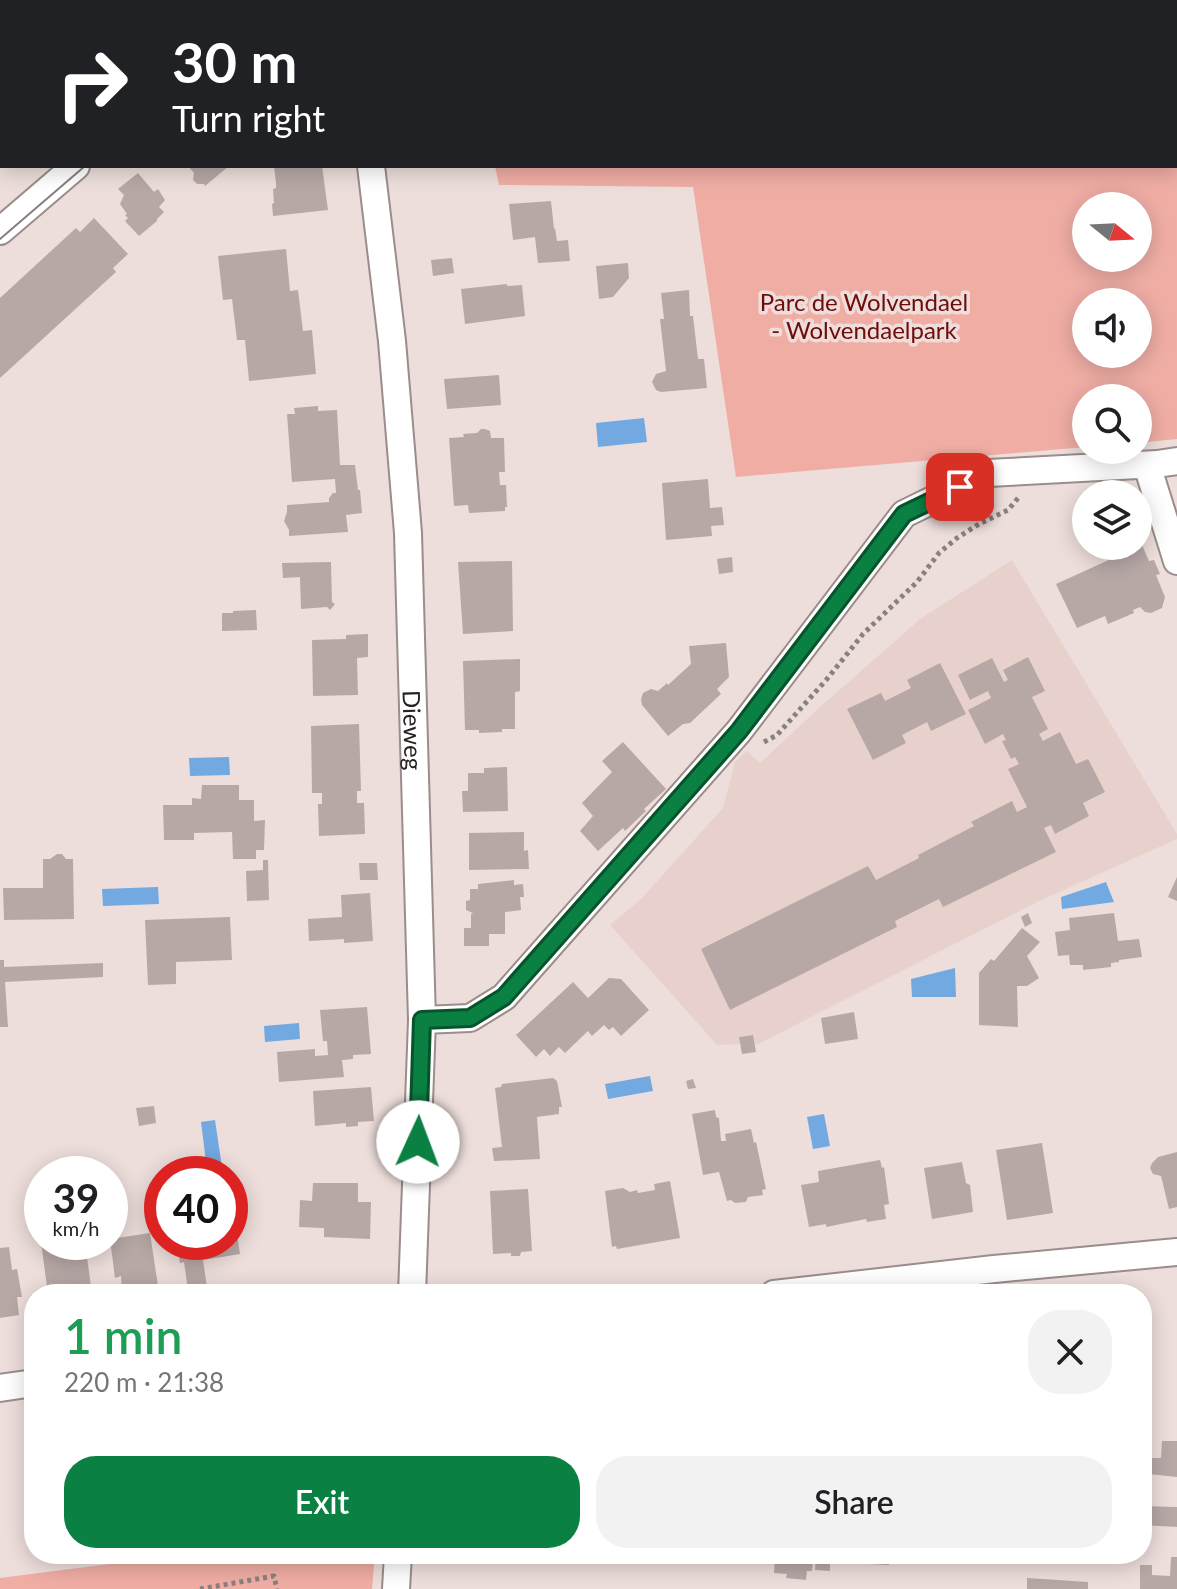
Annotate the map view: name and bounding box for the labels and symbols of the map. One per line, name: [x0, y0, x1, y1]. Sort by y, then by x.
north arrow: [1072, 192, 1152, 272]
park label: Parc de Wolvendael - Wolvendaelpark: [760, 287, 968, 344]
pin: [926, 453, 994, 521]
street label: Dieweg: [398, 689, 429, 770]
position arrow: [376, 1100, 460, 1184]
speed limit sign: 40: [144, 1156, 248, 1260]

